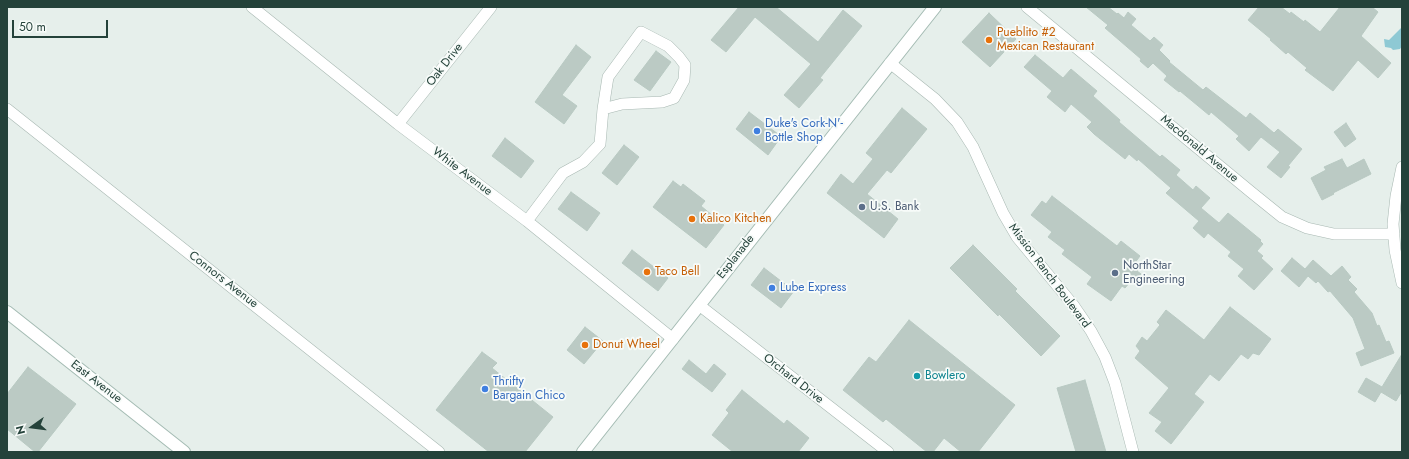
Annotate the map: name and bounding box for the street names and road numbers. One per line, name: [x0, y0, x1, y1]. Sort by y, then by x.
street label: Oak Drive: [424, 41, 466, 89]
street label: Macdonald Avenue: [1157, 112, 1241, 186]
street label: White Avenue: [429, 145, 495, 199]
street label: Mission Ranch Boulevard: [1005, 221, 1093, 331]
street label: Esplanade: [714, 232, 758, 282]
street label: Connors Avenue: [186, 249, 260, 311]
street label: Orchard Drive: [760, 351, 826, 407]
street label: East Avenue: [68, 358, 124, 406]

